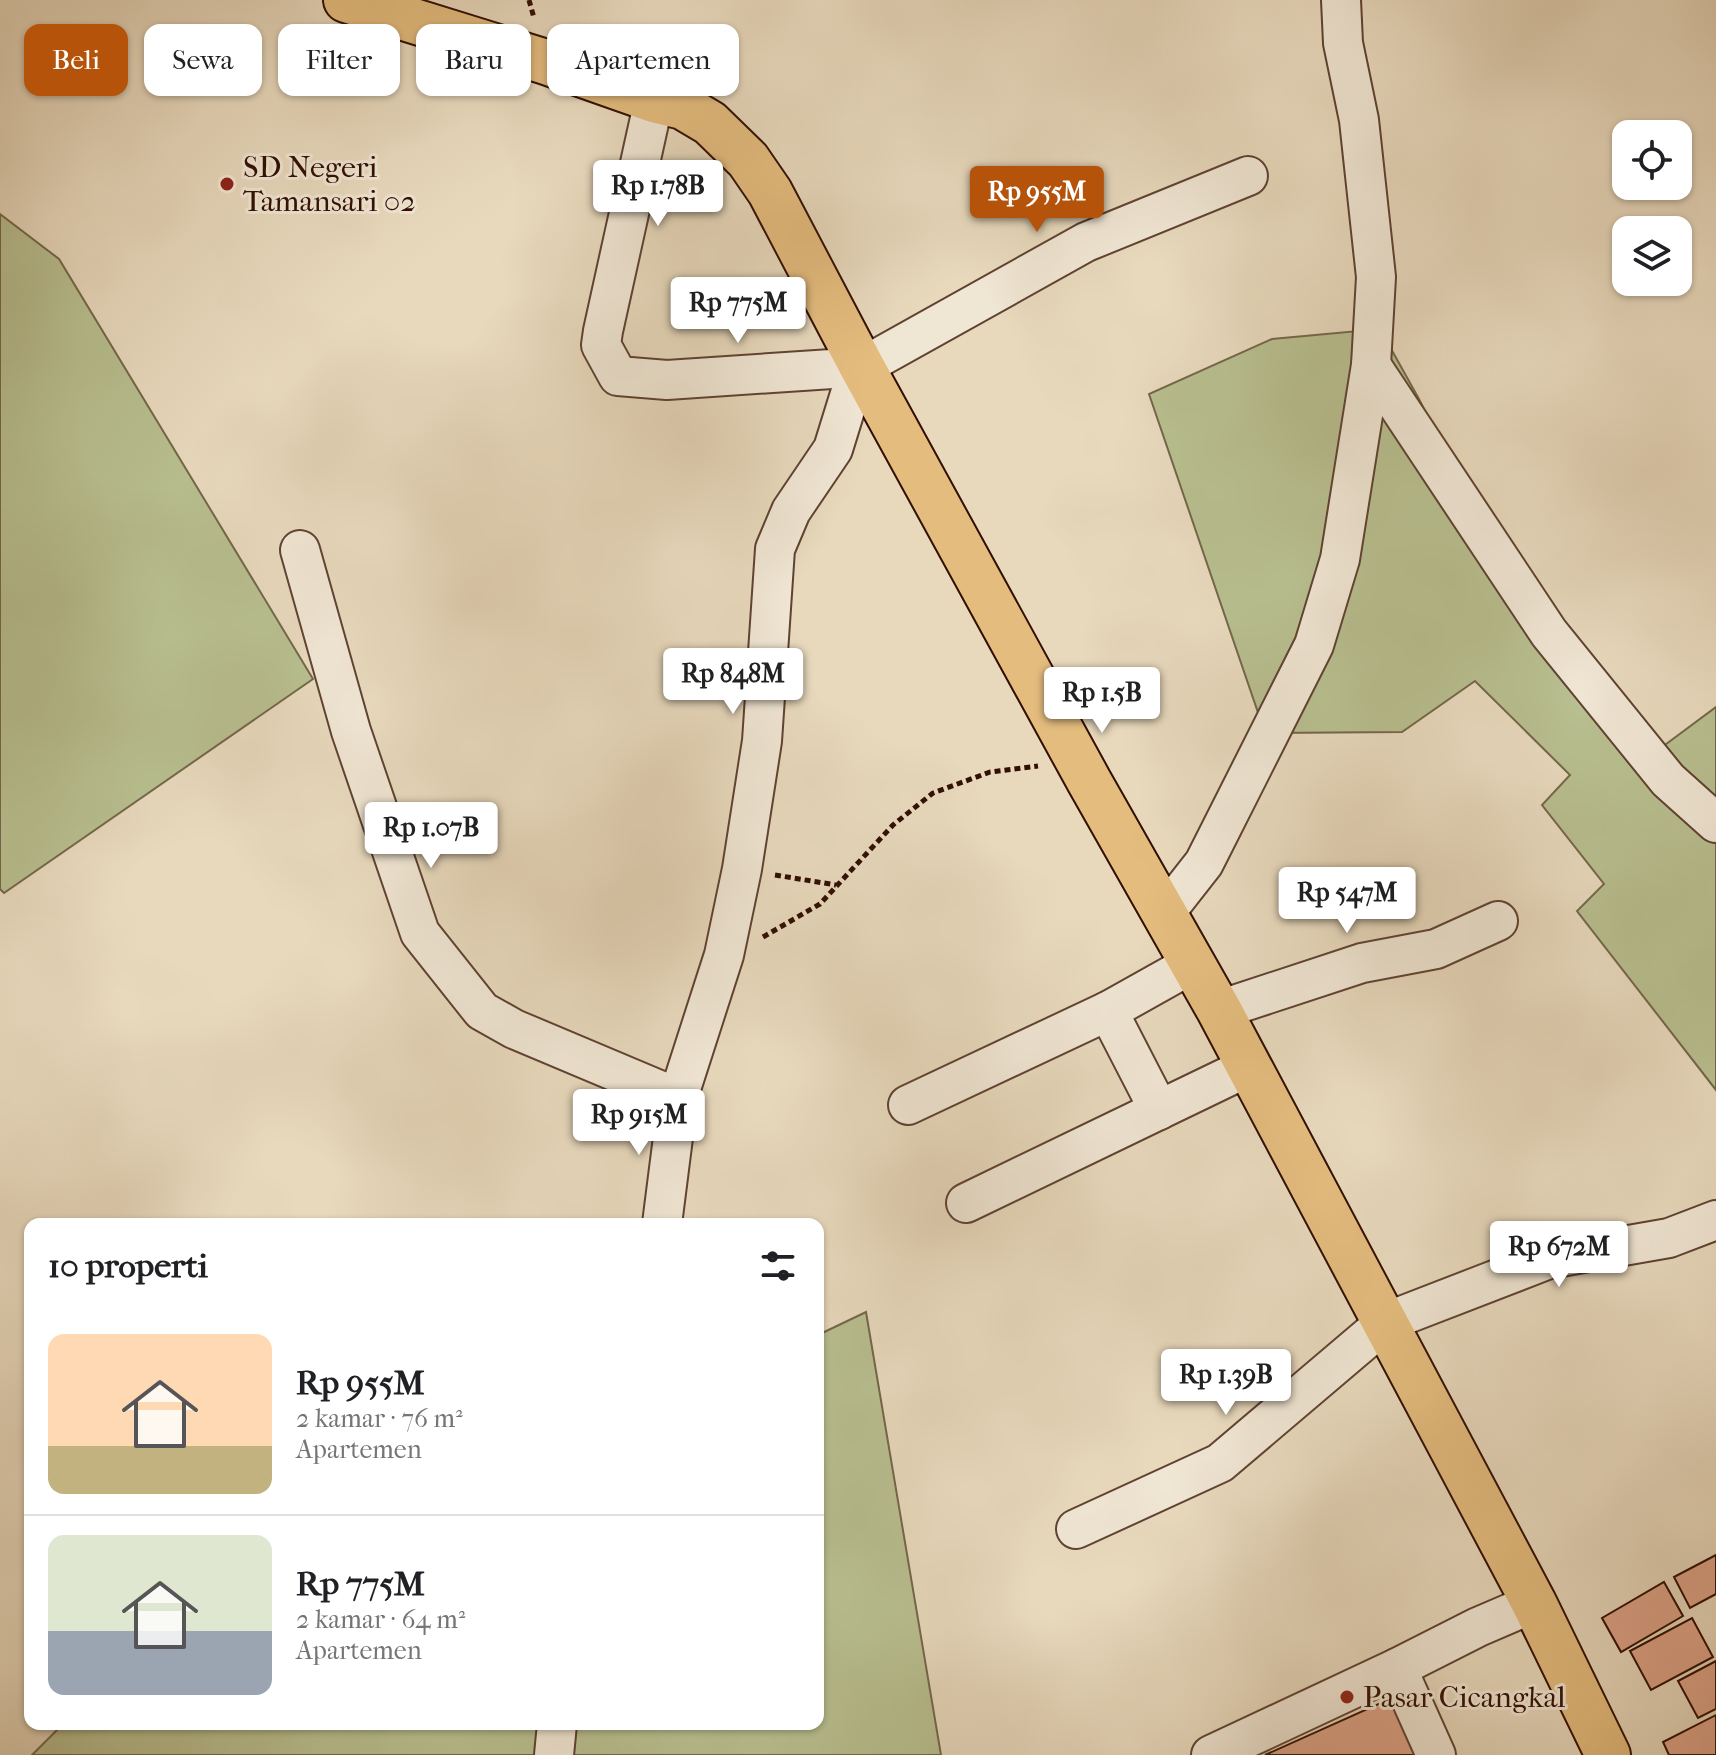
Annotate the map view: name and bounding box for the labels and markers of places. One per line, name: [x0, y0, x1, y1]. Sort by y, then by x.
place label: SD Negeri Tamansari 02: [243, 150, 416, 219]
pin: Rp 1.78B: [575, 160, 741, 228]
pin: Rp 955M: [963, 166, 1111, 234]
marker: SD Negeri Tamansari 02: [218, 175, 236, 193]
pin: Rp 775M: [664, 277, 812, 345]
pin: Rp 848M: [659, 648, 807, 716]
pin: Rp 1.5B: [1028, 667, 1176, 735]
pin: Rp 1.07B: [348, 802, 514, 870]
pin: Rp 547M: [1273, 867, 1421, 935]
pin: Rp 915M: [565, 1089, 713, 1157]
pin: Rp 672M: [1485, 1221, 1633, 1289]
pin: Rp 1.39B: [1143, 1349, 1309, 1417]
place label: Pasar Cicangkal: [1363, 1680, 1566, 1715]
marker: Pasar Cicangkal: [1338, 1688, 1356, 1706]

